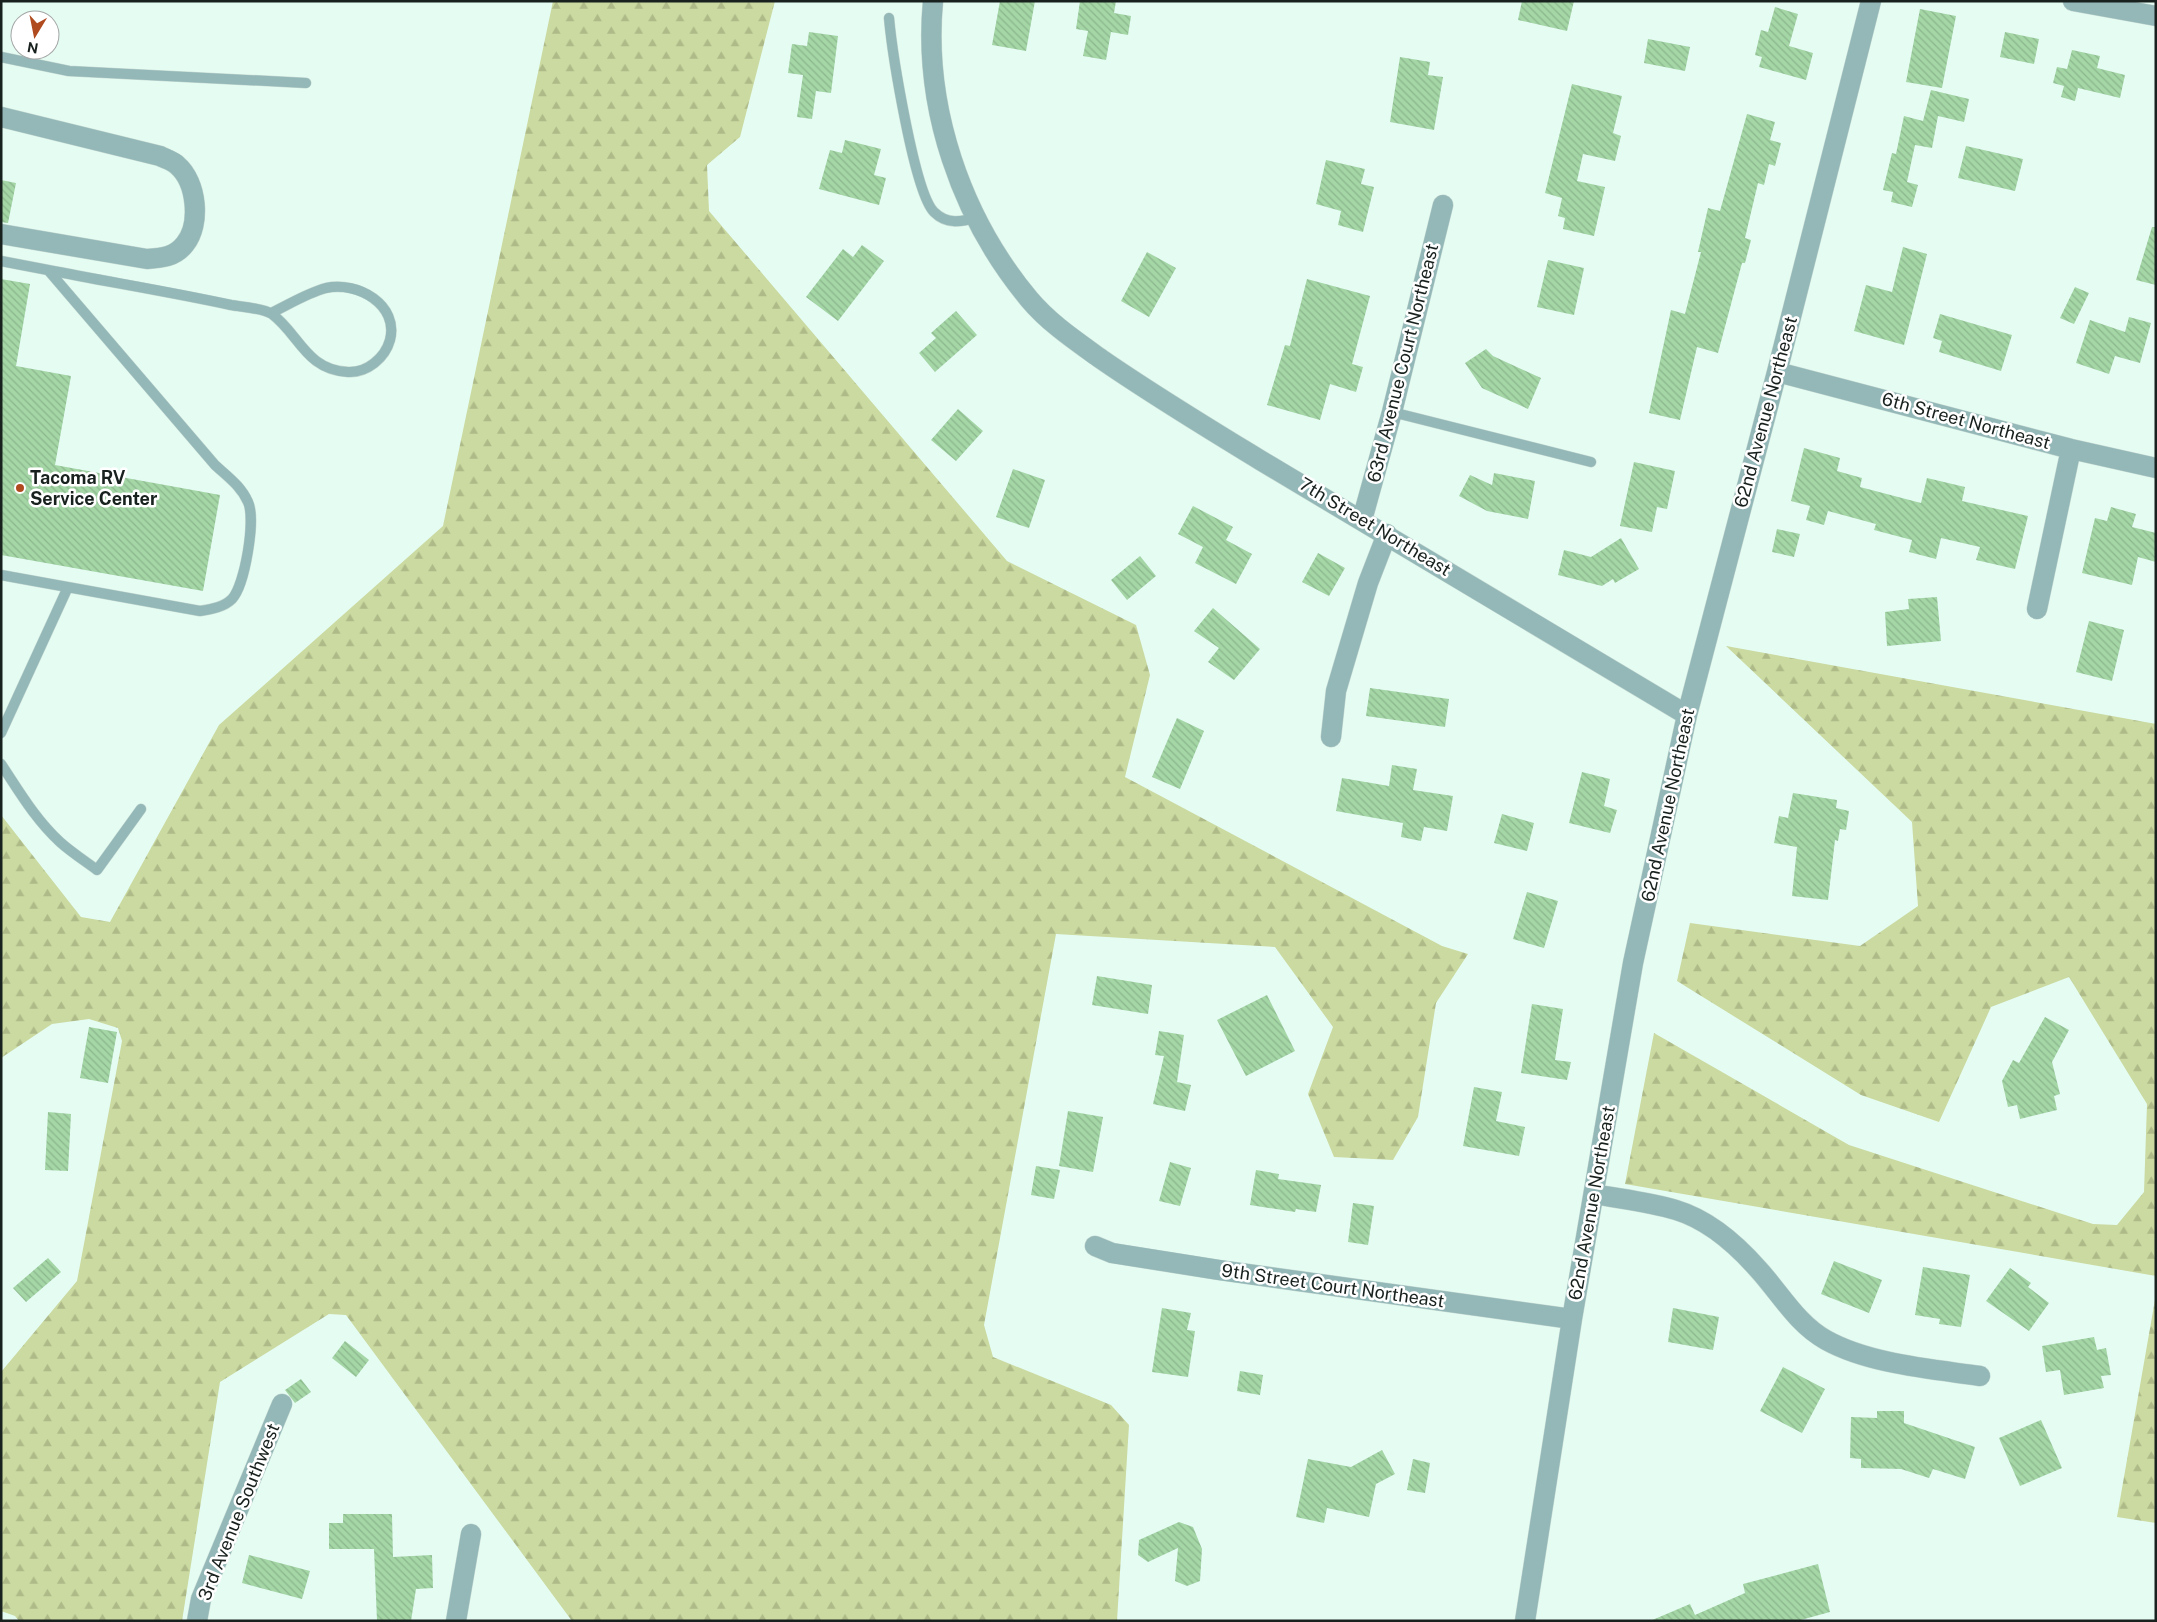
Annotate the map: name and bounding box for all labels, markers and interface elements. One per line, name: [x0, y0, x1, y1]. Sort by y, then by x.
north arrow: [10, 10, 60, 60]
text: N: [26, 39, 40, 57]
street label: 63rd Avenue Court Northeast: [1363, 241, 1442, 484]
street label: 62nd Avenue Northeast: [1730, 314, 1801, 510]
street label: 6th Street Northeast: [1880, 388, 2053, 453]
place label: Tacoma RV Service Center: [30, 467, 158, 509]
street label: 7th Street Northeast: [1296, 473, 1455, 580]
marker: Tacoma RV Service Center: [14, 482, 26, 494]
street label: 62nd Avenue Northeast: [1637, 706, 1698, 903]
street label: 62nd Avenue Northeast: [1564, 1104, 1619, 1302]
street label: 9th Street Court Northeast: [1220, 1259, 1446, 1312]
street label: 3rd Avenue Southwest: [193, 1420, 284, 1603]

